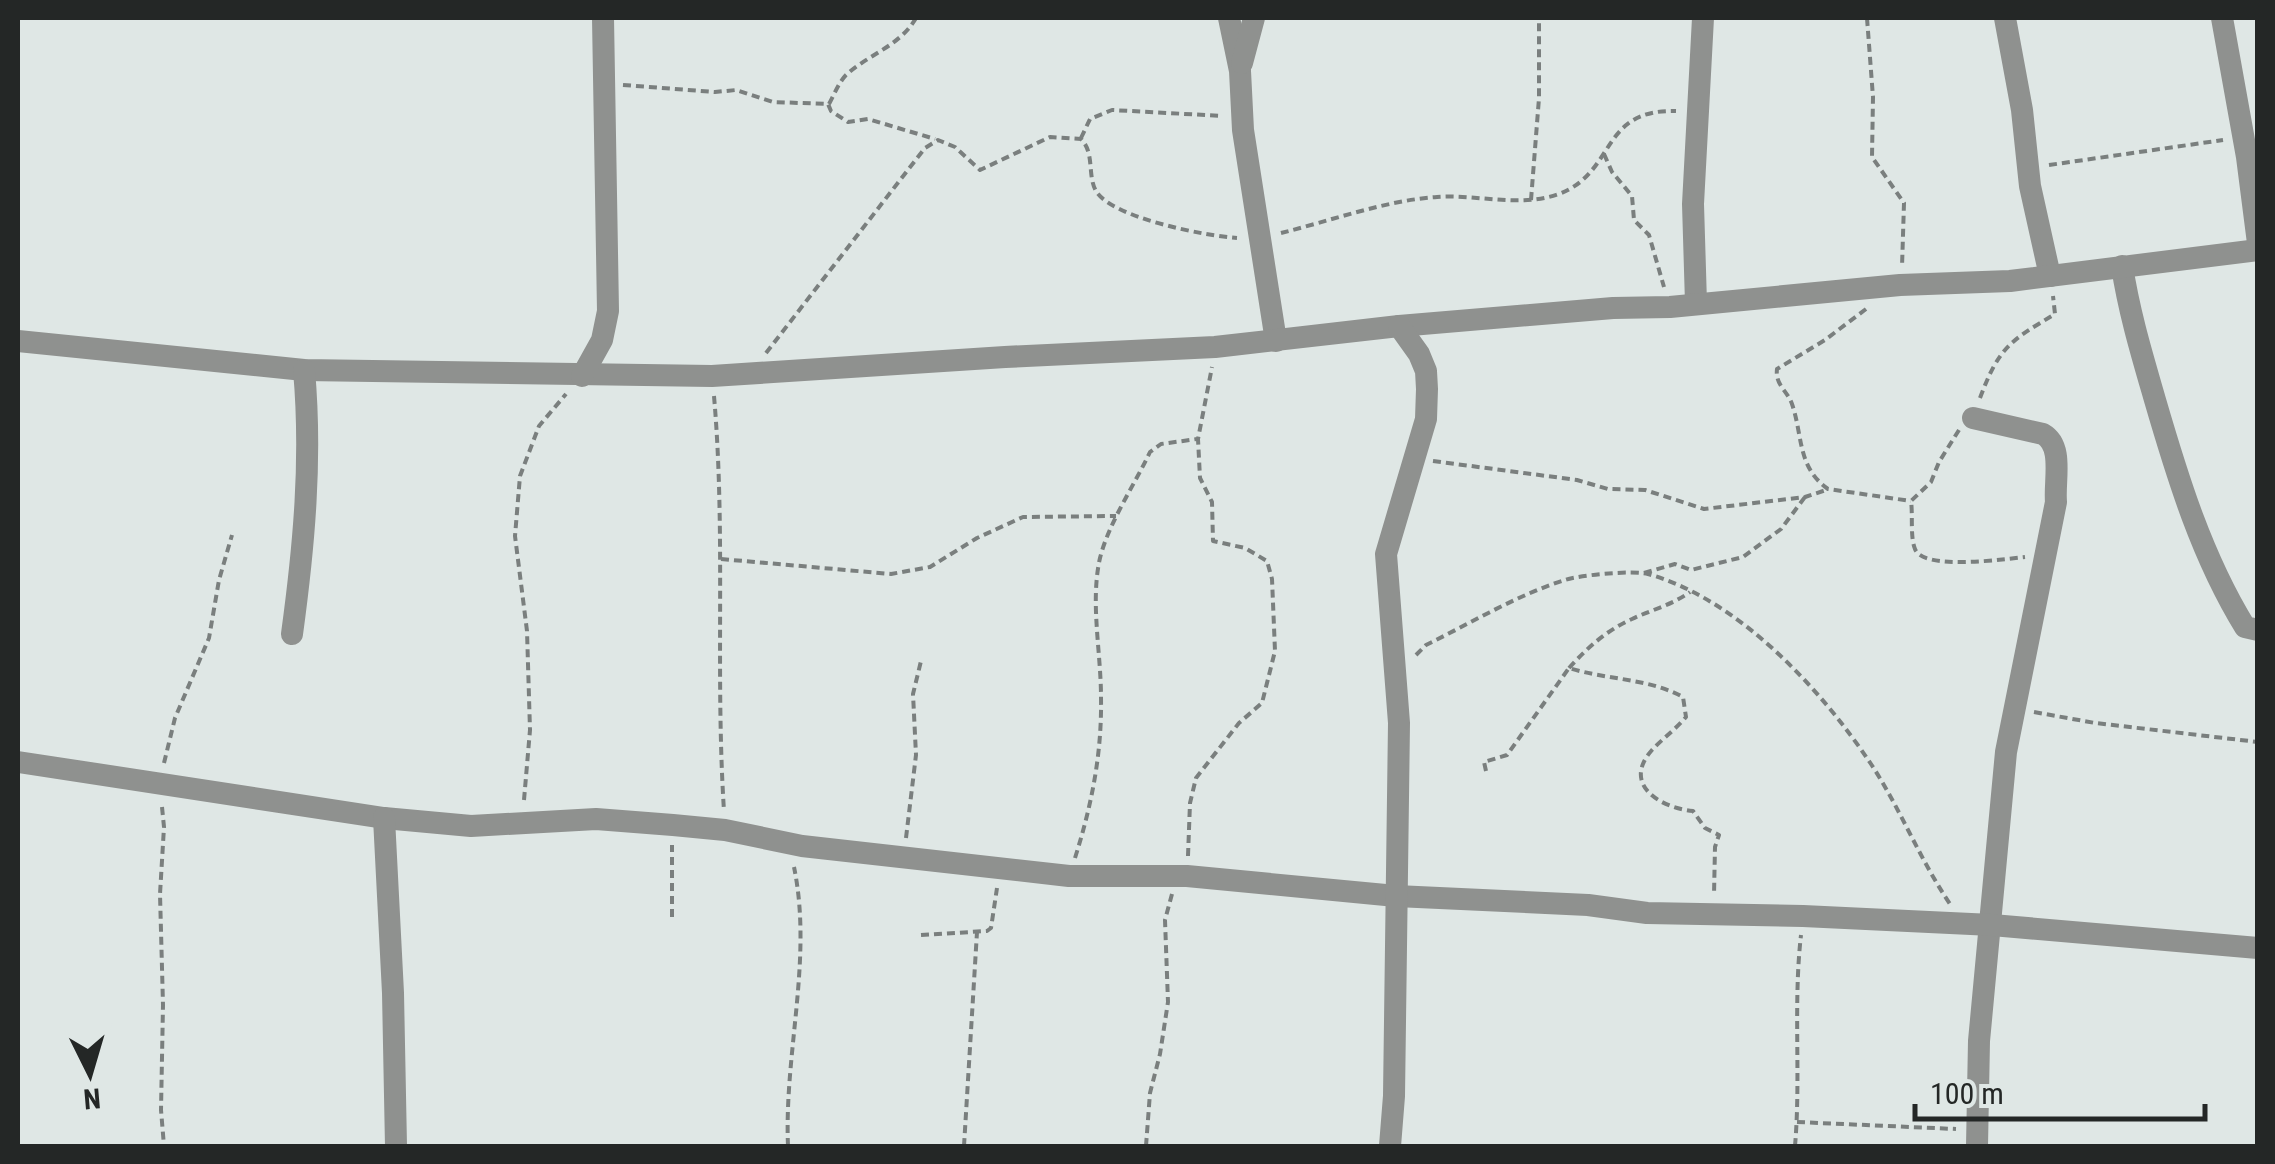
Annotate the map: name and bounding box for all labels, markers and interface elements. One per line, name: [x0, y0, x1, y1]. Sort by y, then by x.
north arrow: [40, 1024, 140, 1124]
scale bar: [1915, 1059, 2205, 1121]
text: 100 m: [1930, 1076, 2004, 1111]
text: N: [82, 1081, 102, 1116]

